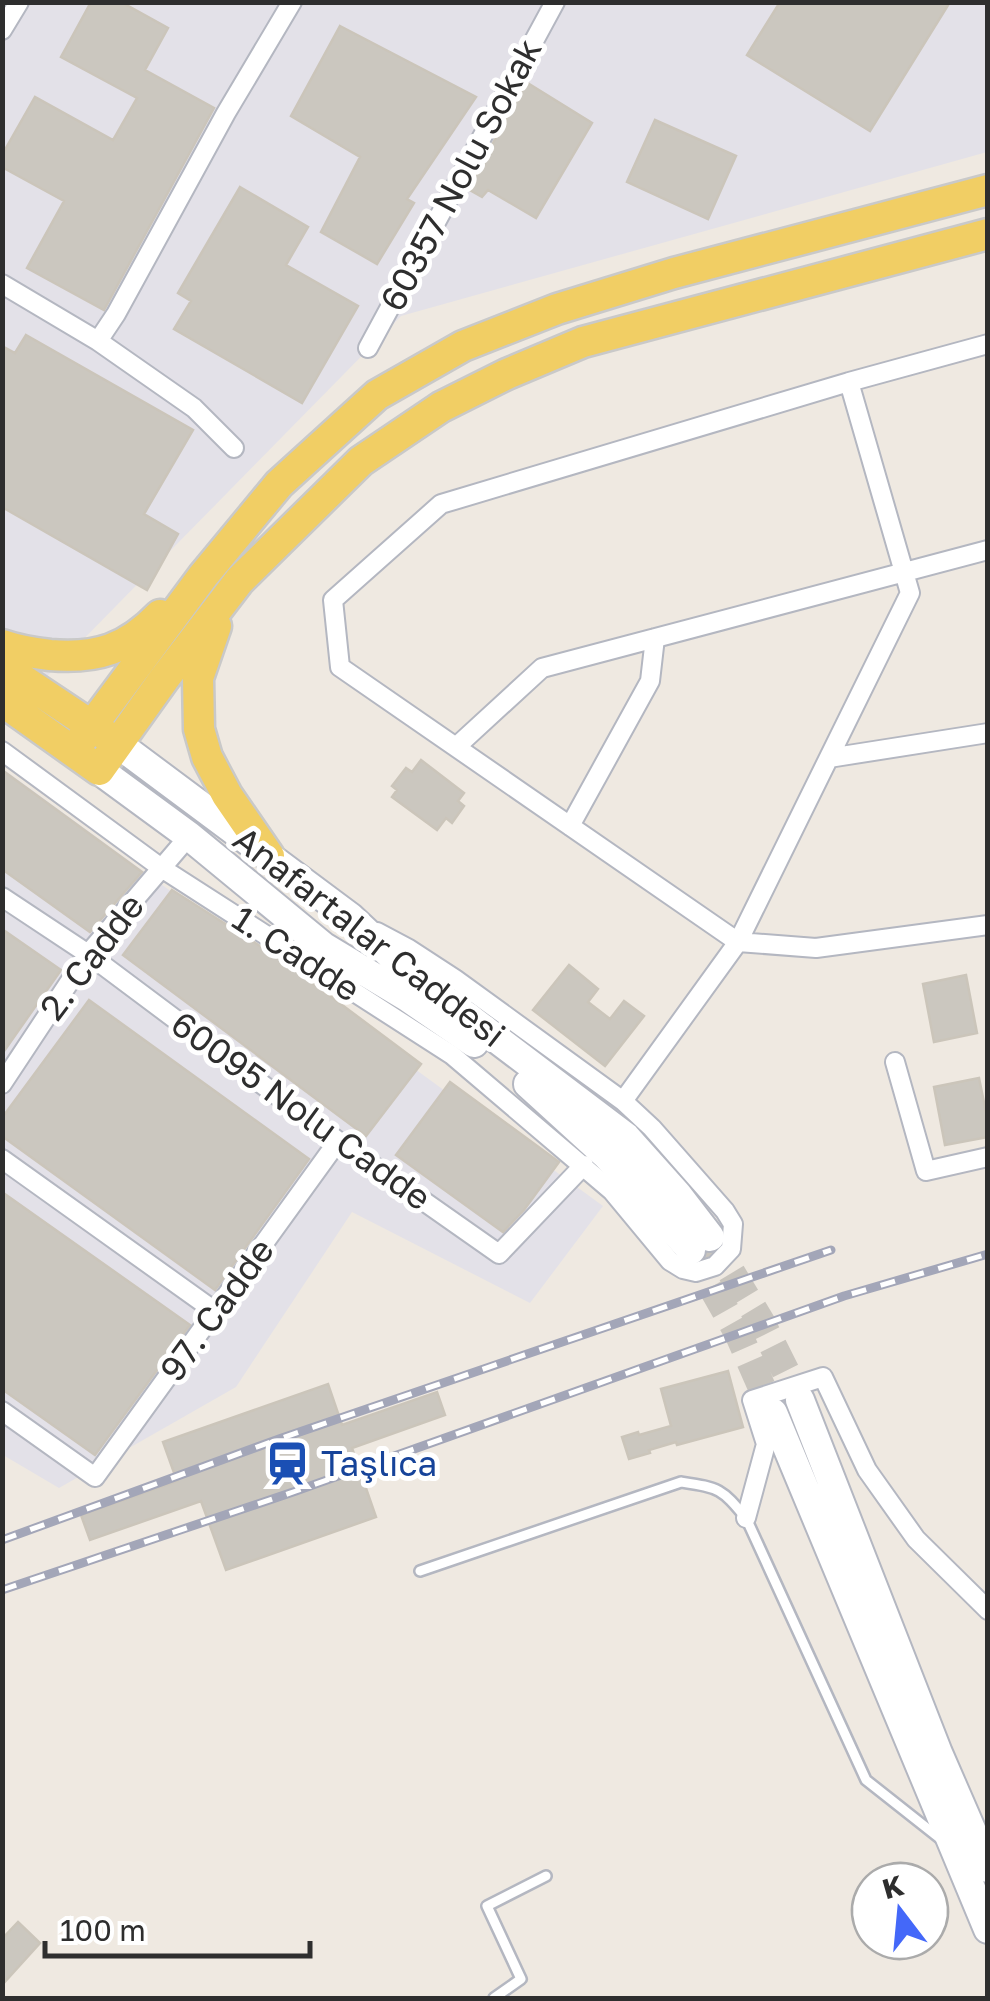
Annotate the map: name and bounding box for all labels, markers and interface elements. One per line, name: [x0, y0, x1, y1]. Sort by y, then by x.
street label: 60357 Nolu Sokak: [371, 31, 550, 318]
street label: Anafartalar Caddesi: [225, 817, 514, 1055]
street label: 2. Cadde: [30, 885, 152, 1028]
street label: 1. Cadde: [225, 897, 368, 1010]
street label: 60095 Nolu Cadde: [164, 1002, 440, 1218]
street label: 97. Cadde: [150, 1230, 282, 1389]
station icon: Taşlıca: [264, 1440, 312, 1488]
place label: Taşlıca: [321, 1442, 437, 1484]
north arrow: [850, 1861, 950, 1961]
text: K: [879, 1868, 907, 1905]
scale bar: [45, 1896, 310, 1958]
text: 100 m: [60, 1912, 146, 1948]

